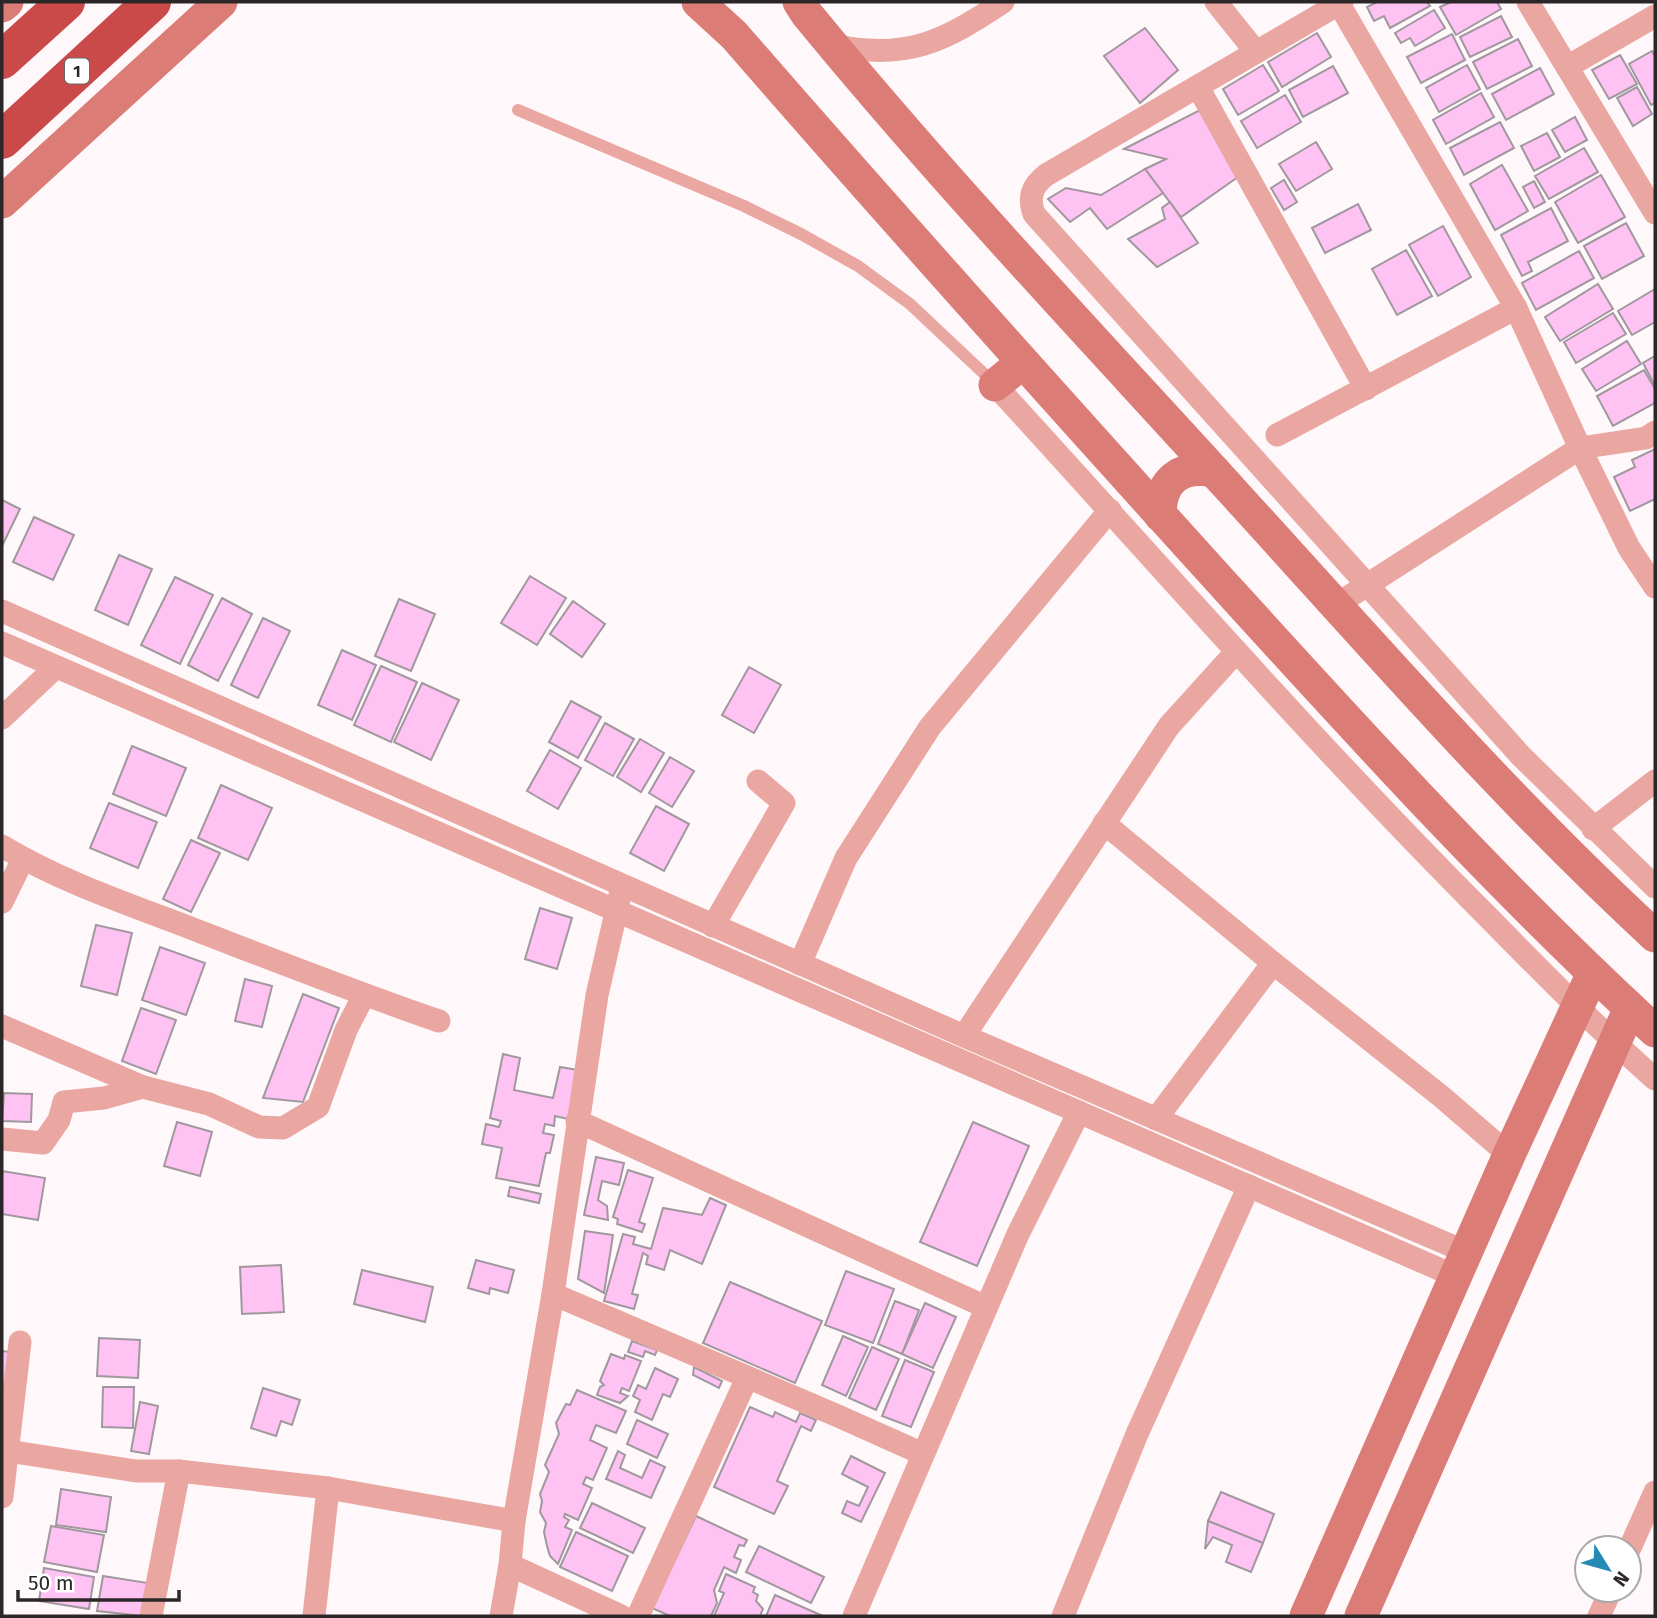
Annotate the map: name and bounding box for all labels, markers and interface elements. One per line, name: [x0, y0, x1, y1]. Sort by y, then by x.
road number: 1: [65, 58, 89, 83]
north arrow: [1573, 1534, 1643, 1604]
scale bar: [18, 1558, 178, 1602]
text: N: [1608, 1567, 1634, 1591]
text: 50 m: [28, 1570, 74, 1596]

